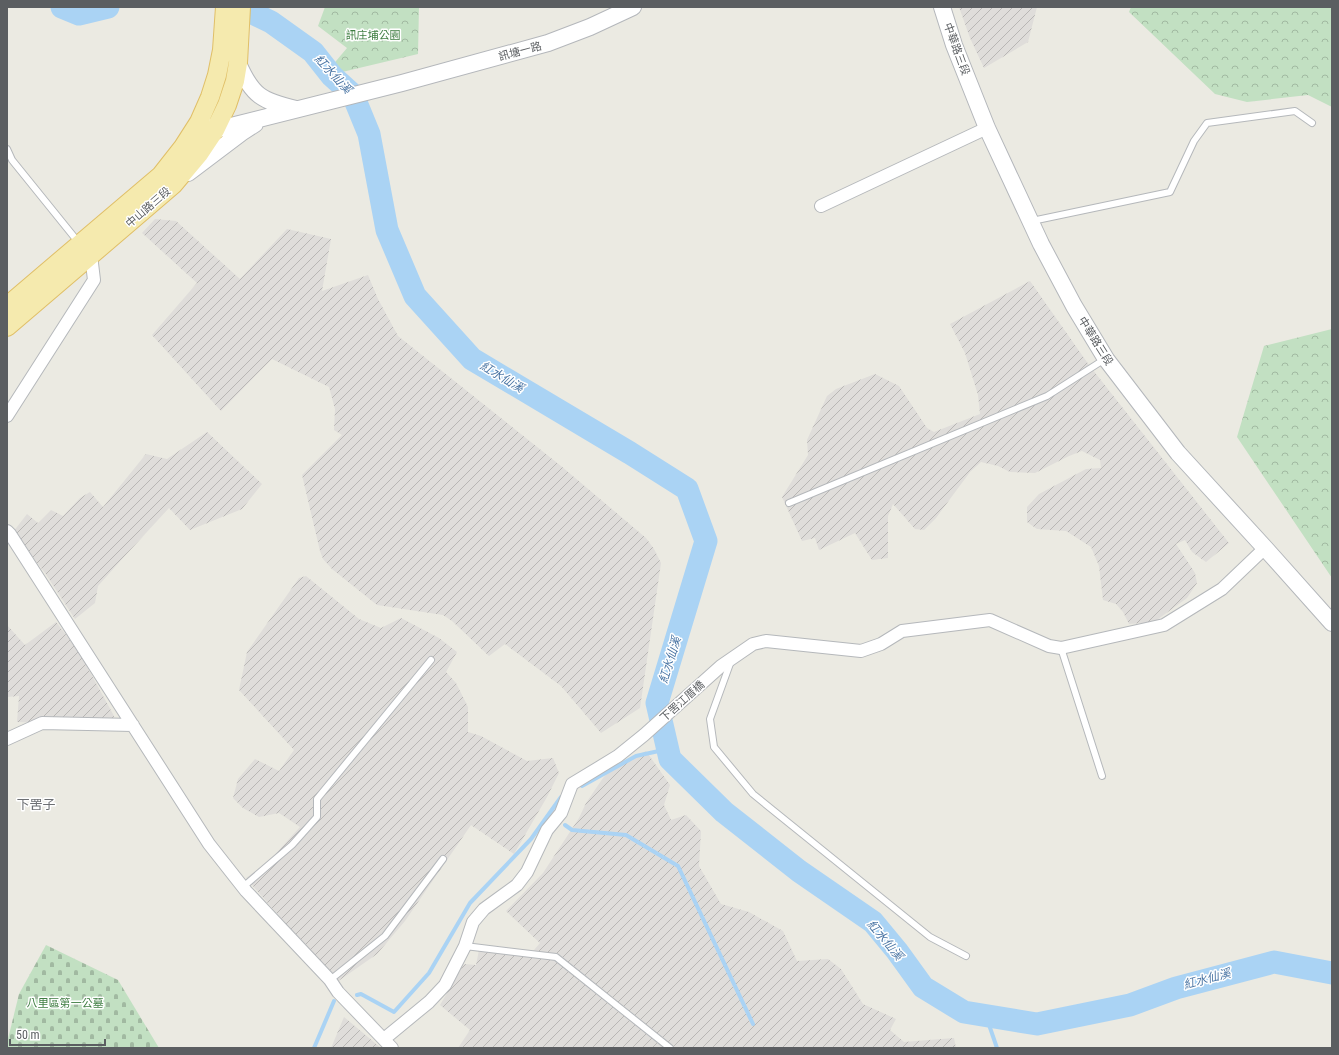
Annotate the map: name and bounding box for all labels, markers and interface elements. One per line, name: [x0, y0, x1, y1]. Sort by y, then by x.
street label: 中華路三段: [941, 21, 972, 77]
park label: 訊庄埔公園: [346, 29, 401, 42]
street label: 訊塘一路: [497, 40, 543, 63]
water label: 紅水仙溪: [312, 52, 356, 98]
street label: 中山路三段: [123, 184, 173, 230]
street label: 中華路三段: [1075, 314, 1116, 368]
water label: 紅水仙溪: [478, 359, 528, 396]
water label: 紅水仙溪: [656, 633, 684, 685]
street label: 下罟江厝橋: [658, 678, 707, 725]
district label: 下罟子: [16, 797, 56, 812]
water label: 紅水仙溪: [864, 917, 907, 964]
water label: 紅水仙溪: [1182, 966, 1234, 992]
park label: 八里區第一公墓: [27, 997, 104, 1010]
scale bar: [10, 1021, 105, 1047]
text: 50 m: [16, 1028, 40, 1042]

